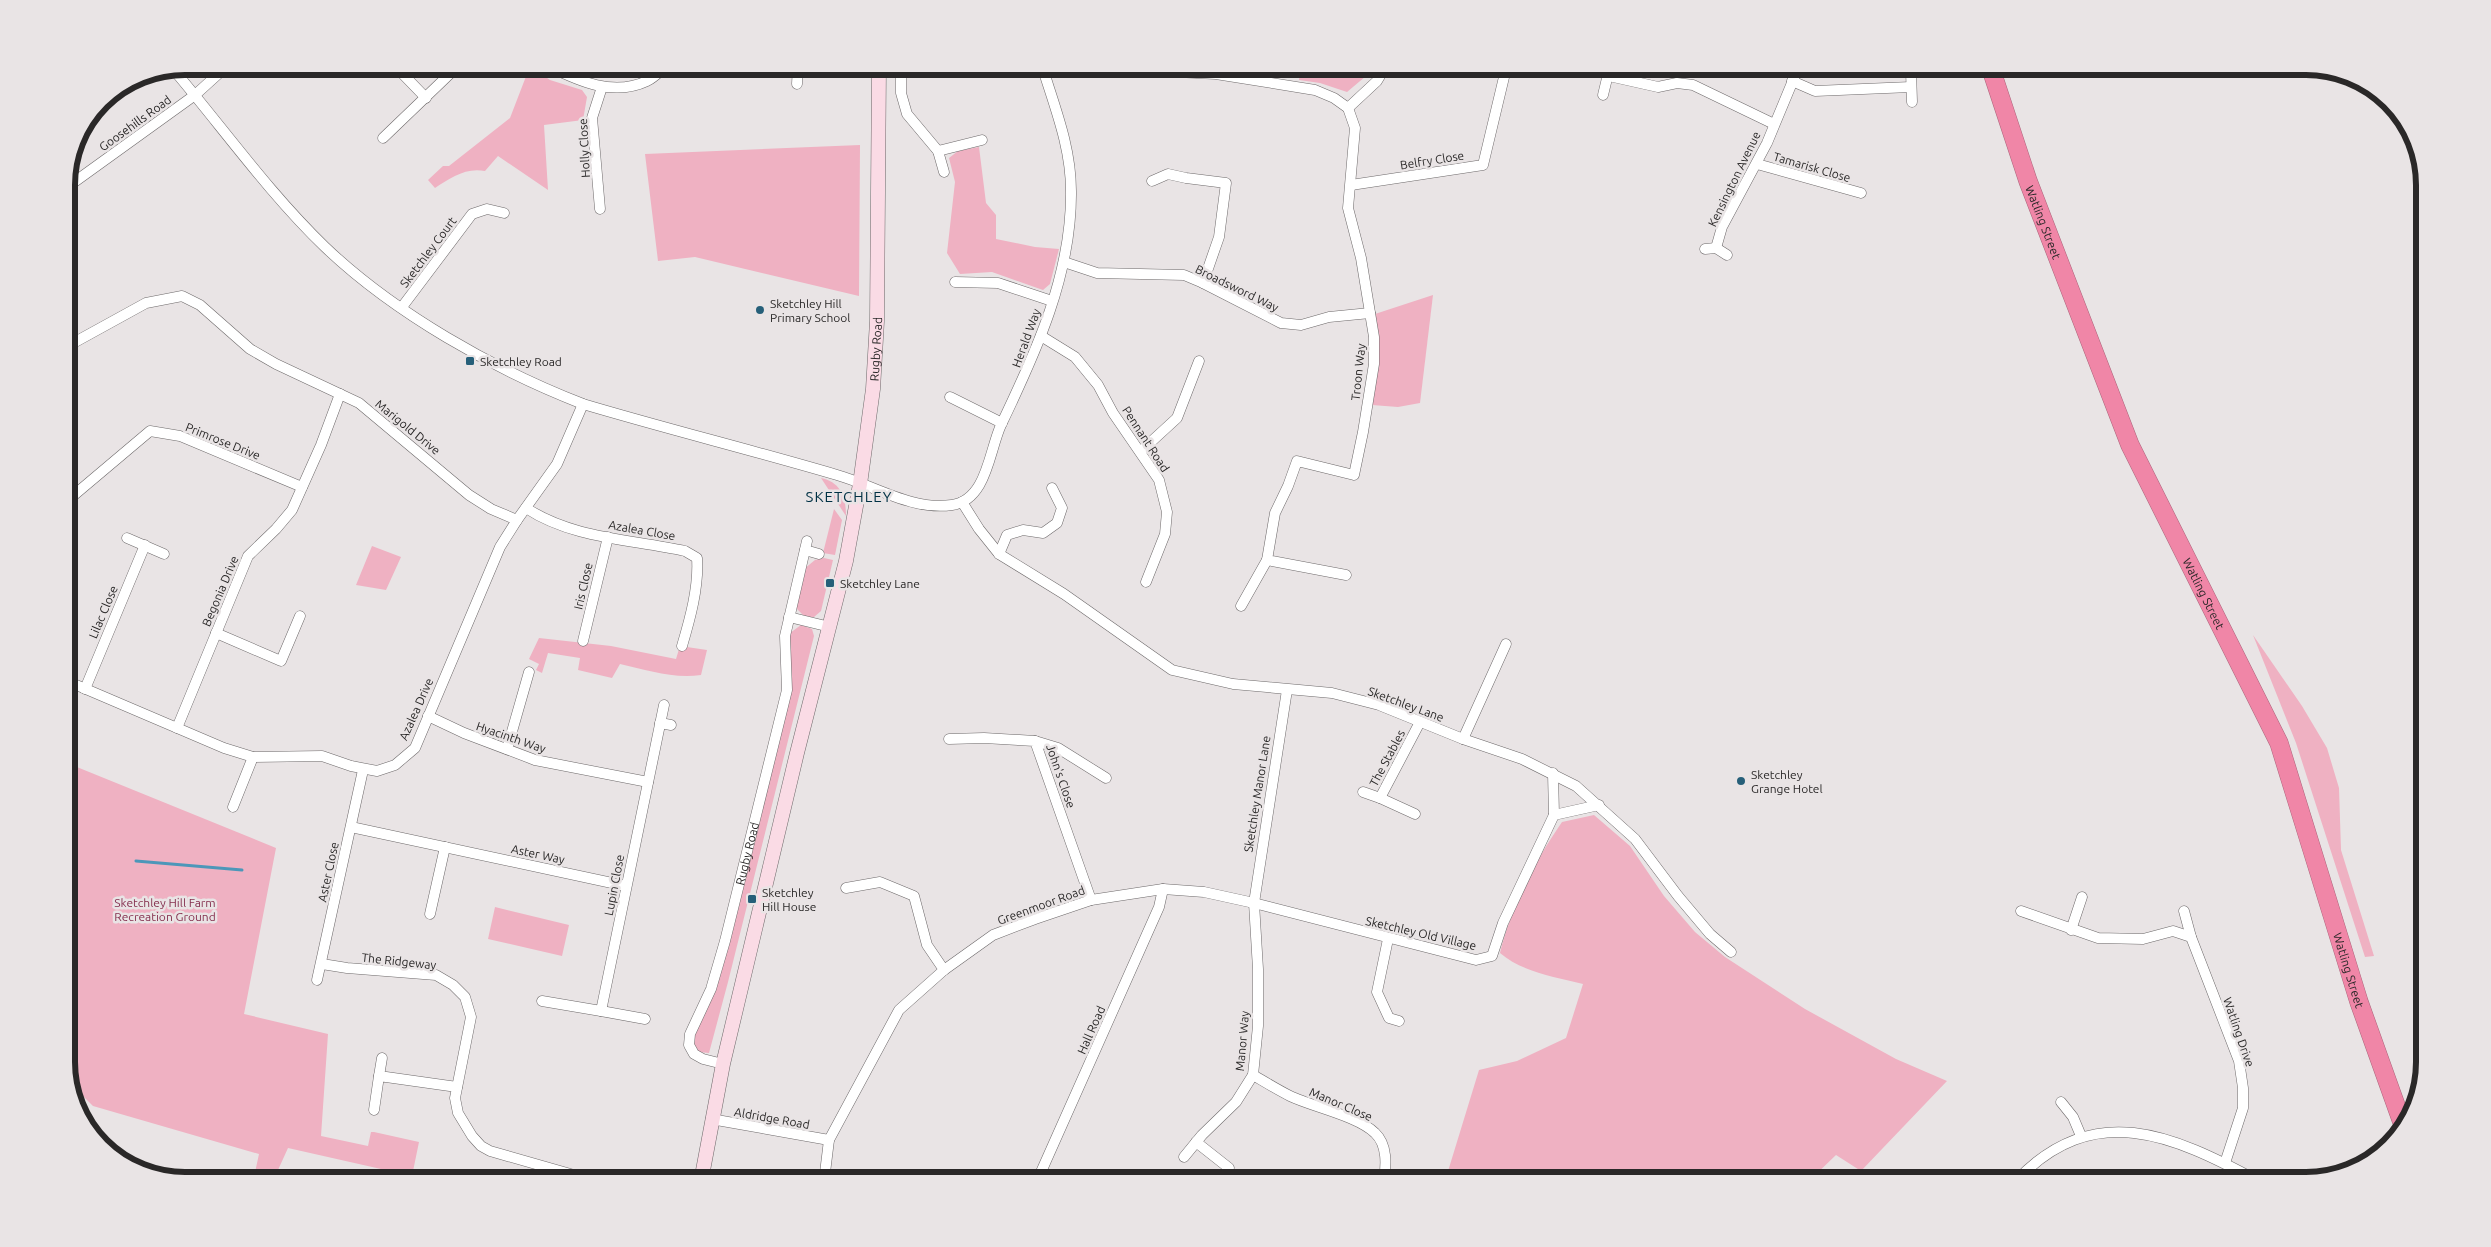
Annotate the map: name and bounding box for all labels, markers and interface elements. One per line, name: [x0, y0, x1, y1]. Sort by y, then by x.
street label: Goosehills Road: [97, 93, 173, 153]
street label: Holly Close: [576, 118, 592, 178]
street label: Kensington Avenue: [1705, 129, 1763, 229]
street label: Belfry Close: [1399, 149, 1465, 171]
street label: Tamarisk Close: [1772, 150, 1852, 184]
street label: Watling Street: [2024, 183, 2064, 261]
street label: Sketchley Court: [397, 214, 459, 290]
street label: Broadsword Way: [1193, 262, 1281, 314]
place label: Sketchley Hill Primary School: [770, 297, 850, 324]
marker: Sketchley Hill Primary School: [754, 304, 766, 316]
street label: Herald Way: [1009, 307, 1043, 369]
street label: Rugby Road: [867, 317, 884, 382]
street label: Troon Way: [1349, 343, 1367, 401]
marker: Sketchley Road: [464, 355, 476, 367]
place label: Sketchley Road: [480, 355, 562, 368]
street label: Marigold Drive: [373, 397, 443, 457]
street label: Pennant Road: [1120, 404, 1172, 474]
street label: Primrose Drive: [184, 420, 262, 462]
district label: SKETCHLEY: [806, 488, 892, 505]
street label: Azalea Close: [608, 518, 676, 542]
street label: Begonia Drive: [199, 554, 241, 628]
street label: Watling Street: [2181, 556, 2228, 631]
street label: Iris Close: [571, 561, 595, 611]
marker: Sketchley Lane: [824, 577, 836, 589]
place label: Sketchley Lane: [840, 577, 920, 590]
street label: Lilac Close: [86, 584, 120, 640]
street label: Azalea Drive: [396, 676, 436, 742]
street label: Sketchley Lane: [1366, 684, 1446, 724]
street label: Hyacinth Way: [474, 719, 548, 755]
street label: The Stables: [1367, 728, 1407, 788]
street label: Sketchley Manor Lane: [1241, 735, 1273, 853]
street label: John's Close: [1044, 742, 1078, 810]
place label: Sketchley Grange Hotel: [1751, 768, 1823, 795]
marker: Sketchley Grange Hotel: [1735, 775, 1747, 787]
street label: Rugby Road: [733, 821, 761, 886]
street label: Aster Close: [315, 841, 341, 903]
street label: Aster Way: [510, 842, 566, 866]
street label: Lupin Close: [602, 853, 626, 917]
street label: Greenmoor Road: [996, 883, 1086, 927]
place label: Sketchley Hill House: [762, 886, 816, 913]
marker: Sketchley Hill House: [746, 893, 758, 905]
park label: Sketchley Hill Farm Recreation Ground: [114, 896, 216, 923]
street label: Sketchley Old Village: [1364, 914, 1478, 952]
street label: Watling Street: [2331, 931, 2367, 1010]
street label: The Ridgeway: [361, 951, 437, 971]
street label: Watling Drive: [2221, 996, 2257, 1068]
street label: Hall Road: [1075, 1004, 1107, 1056]
street label: Manor Way: [1233, 1010, 1251, 1072]
street label: Manor Close: [1308, 1085, 1374, 1123]
street label: Aldridge Road: [733, 1105, 811, 1131]

